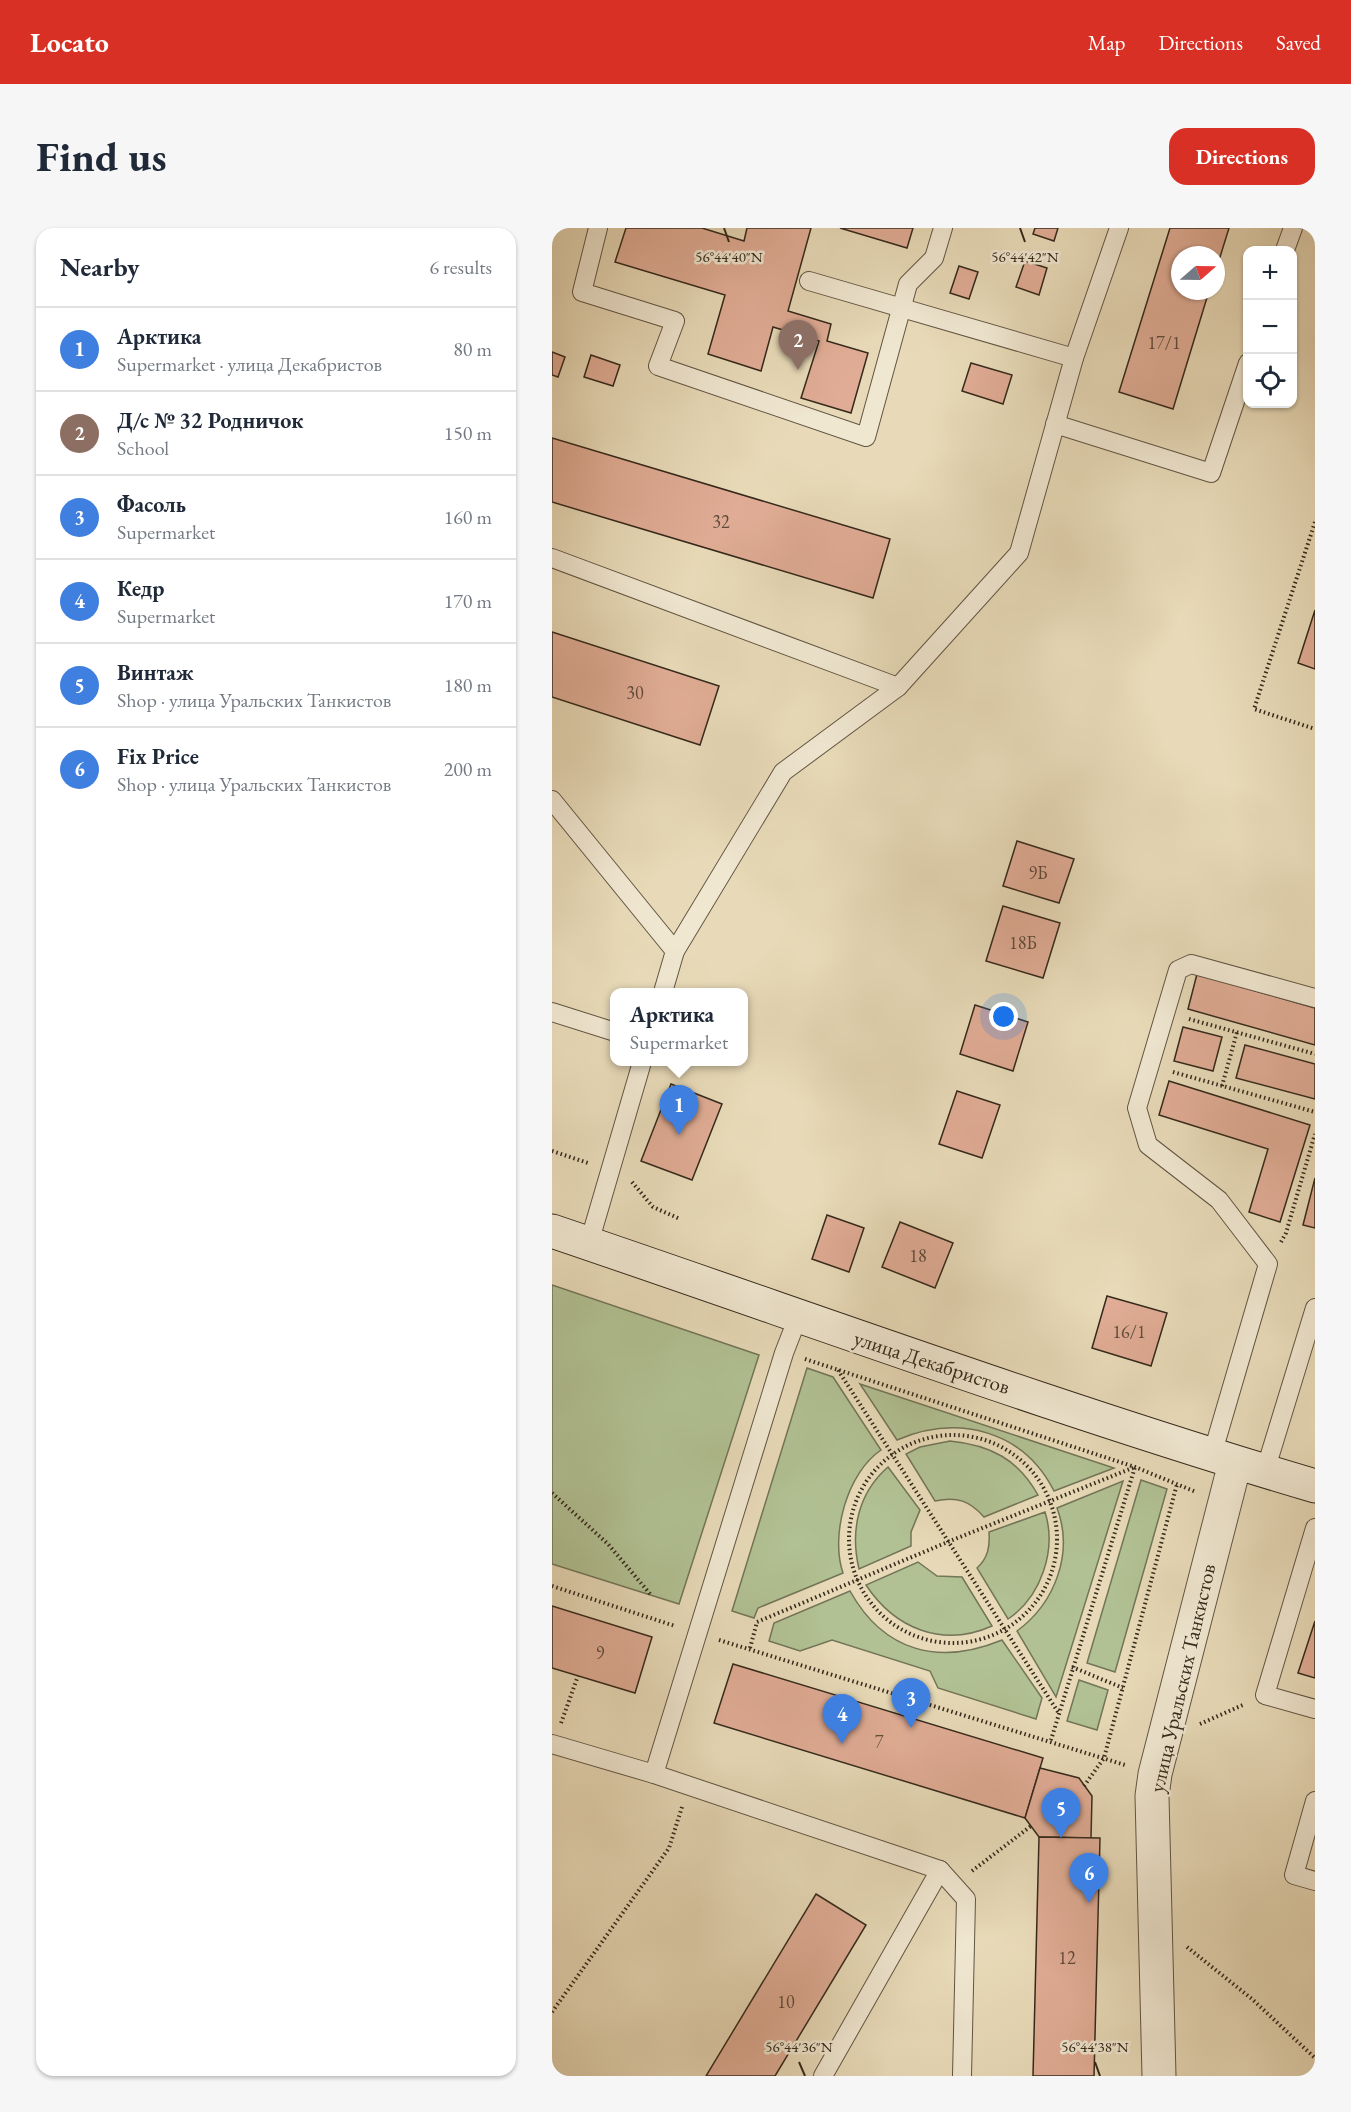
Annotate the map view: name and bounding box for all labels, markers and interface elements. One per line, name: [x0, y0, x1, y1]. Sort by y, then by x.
text: Locato: [30, 24, 109, 60]
text: Map: [1088, 29, 1125, 56]
text: Directions: [1158, 29, 1243, 56]
text: Saved: [1276, 29, 1321, 56]
button: Directions: [1169, 128, 1315, 185]
text: Find us: [36, 129, 167, 184]
north arrow: [1171, 246, 1225, 300]
map controls: [1243, 246, 1297, 408]
button: +: [1243, 246, 1297, 300]
text: 56°44'40"N: [695, 247, 763, 266]
text: 56°44'42"N: [991, 247, 1059, 266]
text: Nearby: [60, 250, 140, 284]
text: 6 results: [429, 254, 492, 280]
button: −: [1243, 300, 1297, 354]
pin: 2: [778, 320, 818, 370]
text: Арктика: [117, 322, 201, 351]
house number: 17/1: [1147, 331, 1181, 354]
text: 1: [74, 336, 85, 362]
text: 80 m: [453, 336, 492, 362]
text: Supermarket · улица Декабристов: [117, 351, 382, 377]
button: locate: [1243, 354, 1297, 408]
text: Д/с № 32 Родничок: [117, 406, 303, 435]
text: 2: [74, 420, 85, 446]
text: 150 m: [444, 420, 492, 446]
text: School: [117, 435, 169, 461]
text: Фасоль: [117, 490, 186, 519]
text: 3: [74, 504, 85, 530]
text: 160 m: [444, 504, 492, 530]
house number: 32: [712, 510, 730, 533]
text: Supermarket: [117, 519, 215, 545]
text: Кедр: [117, 574, 164, 603]
text: 4: [74, 588, 85, 614]
text: 170 m: [444, 588, 492, 614]
text: Supermarket: [117, 603, 215, 629]
text: Винтаж: [117, 658, 194, 687]
text: 5: [74, 672, 85, 698]
text: 180 m: [444, 672, 492, 698]
house number: 30: [626, 681, 644, 704]
text: Shop · улица Уральских Танкистов: [117, 687, 391, 713]
text: Fix Price: [117, 742, 199, 771]
text: 6: [74, 756, 85, 782]
text: 200 m: [444, 756, 492, 782]
text: Shop · улица Уральских Танкистов: [117, 771, 391, 797]
house number: 9Б: [1028, 861, 1048, 884]
house number: 18Б: [1009, 931, 1037, 954]
popup: [610, 988, 748, 1066]
text: Арктика: [630, 1000, 714, 1029]
your location: [989, 1002, 1018, 1031]
text: Supermarket: [630, 1029, 728, 1055]
pin: 1: [660, 1086, 698, 1135]
house number: 18: [909, 1244, 927, 1267]
house number: 16/1: [1112, 1320, 1146, 1343]
street label: улица Декабристов: [851, 1324, 1013, 1400]
street label: улица Уральских Танкистов: [1143, 1561, 1221, 1795]
house number: 9: [596, 1641, 605, 1664]
pin: 3: [892, 1678, 930, 1728]
pin: 4: [822, 1694, 862, 1744]
house number: 7: [875, 1730, 884, 1753]
pin: 5: [1042, 1788, 1080, 1838]
pin: 6: [1070, 1854, 1108, 1903]
house number: 12: [1058, 1946, 1076, 1969]
house number: 10: [777, 1990, 795, 2013]
text: 56°44'36"N: [765, 2037, 833, 2056]
text: 56°44'38"N: [1061, 2037, 1129, 2056]

